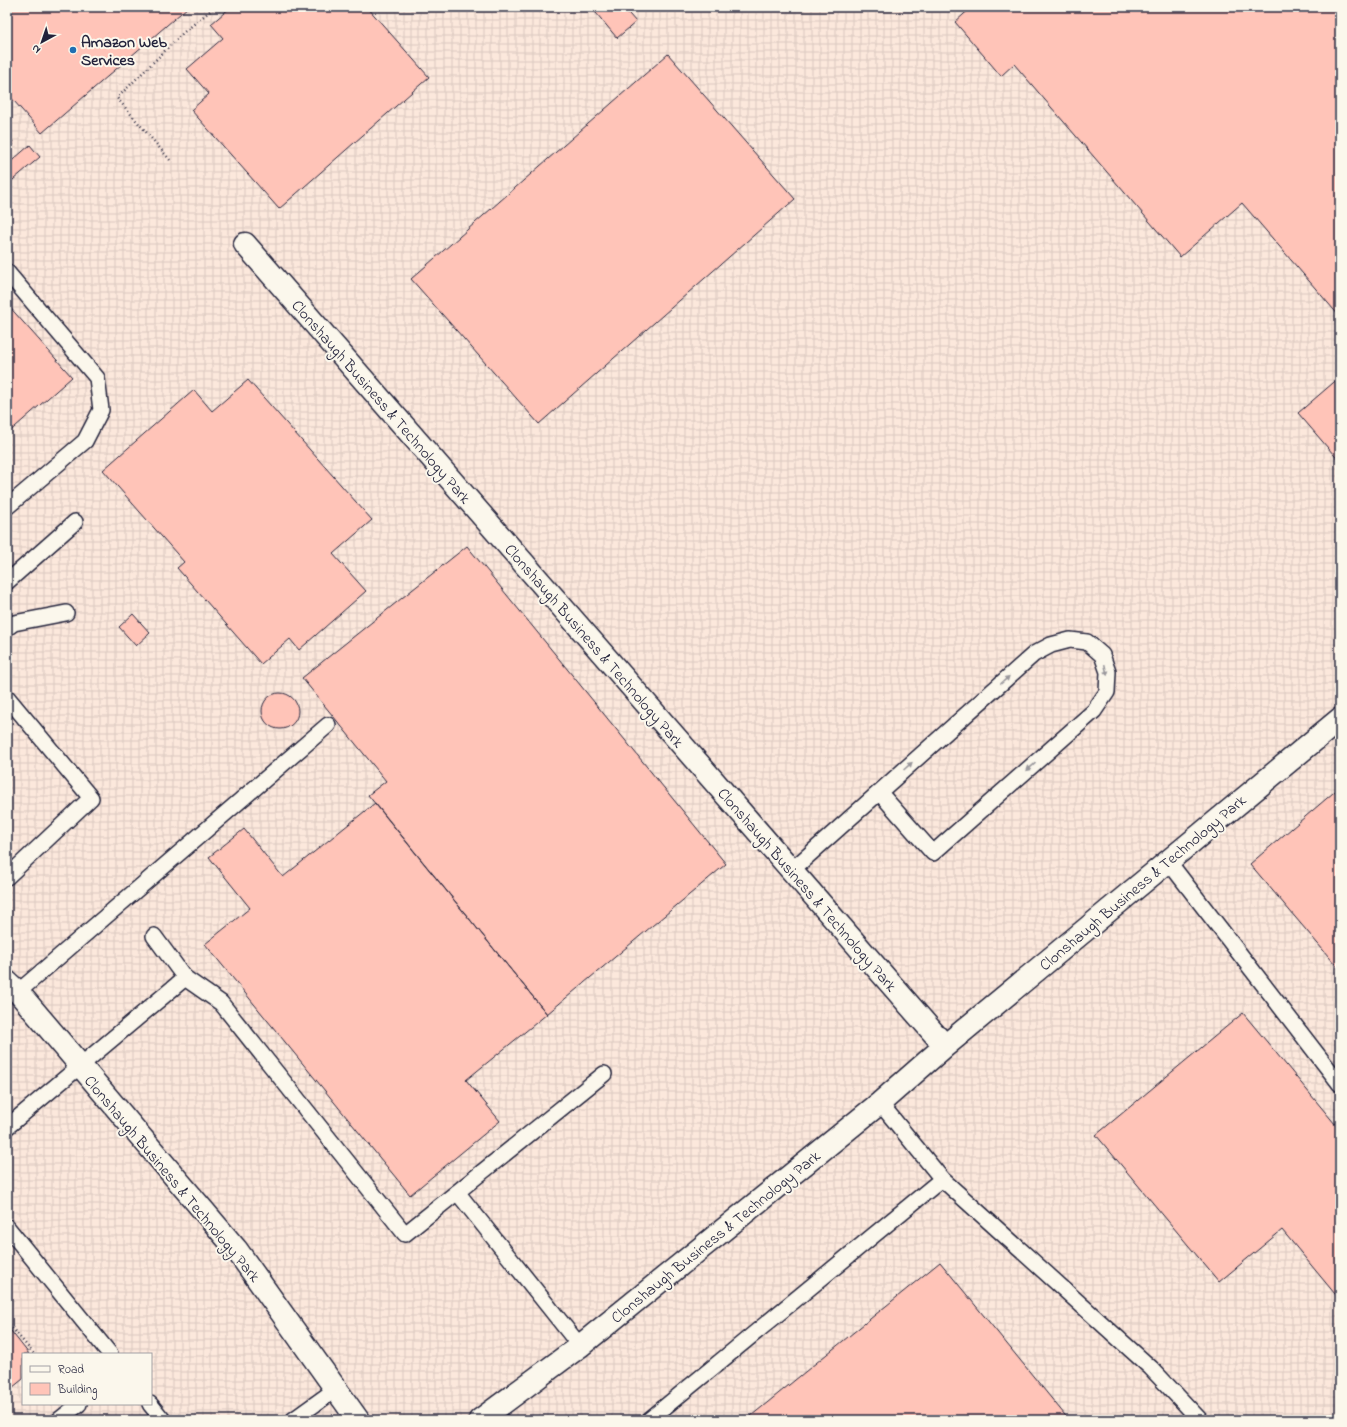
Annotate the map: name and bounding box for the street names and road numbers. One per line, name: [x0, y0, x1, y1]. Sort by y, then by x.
street label: Clonshaugh Business & Technology Park: [285, 295, 477, 510]
street label: Clonshaugh Business & Technology Park: [498, 539, 690, 754]
street label: Clonshaugh Business & Technology Park: [711, 783, 903, 998]
street label: Clonshaugh Business & Technology Park: [1035, 789, 1253, 977]
street label: Clonshaugh Business & Technology Park: [78, 1071, 266, 1289]
street label: Clonshaugh Business & Technology Park: [606, 1145, 827, 1330]

